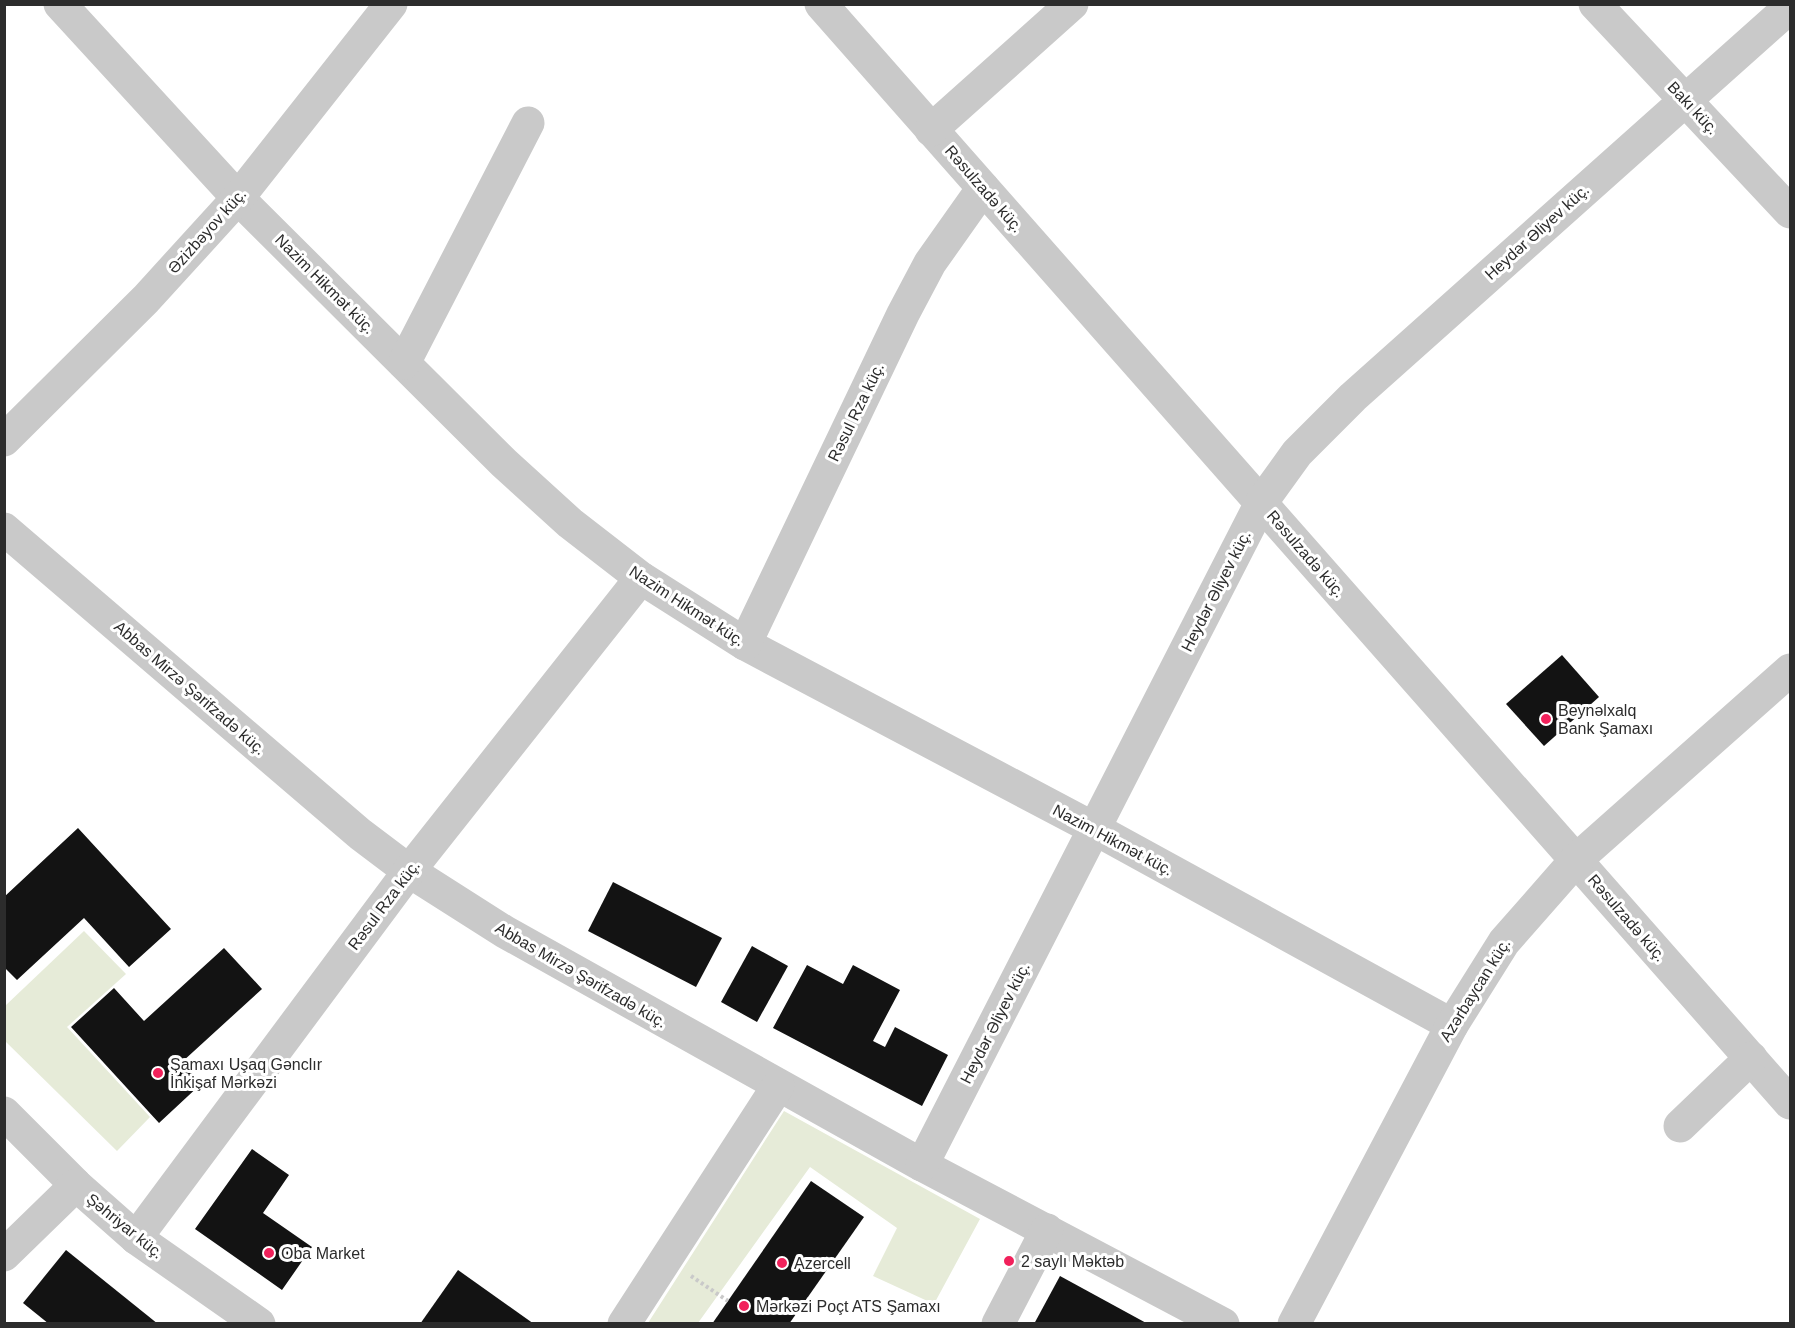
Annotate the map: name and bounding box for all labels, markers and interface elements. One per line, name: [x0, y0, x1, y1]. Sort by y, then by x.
street label: Bakı küç.: [1664, 78, 1722, 138]
street label: Rəsulzadə küç.: [942, 142, 1026, 236]
street label: Heydər Əliyev küç.: [1482, 181, 1592, 283]
street label: Əzizbəyov küç.: [165, 185, 249, 277]
street label: Nazim Hikmət küç.: [272, 231, 378, 337]
street label: Rəsul Rza küç.: [825, 360, 887, 464]
street label: Rəsulzadə küç.: [1264, 507, 1348, 601]
street label: Heydər Əliyev küç.: [1178, 528, 1254, 654]
street label: Nazim Hikmət küç.: [626, 563, 748, 649]
street label: Abbas Mirzə Şərifzadə küç.: [111, 618, 269, 758]
place label: Beynəlxalq Bank Şamaxı: [1558, 702, 1653, 737]
marker: Beynəlxalq Bank Şamaxı: [1539, 712, 1553, 726]
street label: Nazim Hikmət küç.: [1050, 801, 1176, 879]
street label: Rəsul Rza küç.: [345, 857, 423, 953]
street label: Rəsulzadə küç.: [1585, 871, 1669, 965]
street label: Abbas Mirzə Şərifzadə küç.: [492, 919, 670, 1031]
street label: Azərbaycan küç.: [1436, 935, 1514, 1045]
street label: Heydər Əliyev küç.: [957, 960, 1033, 1086]
place label: Şamaxı Uşaq Gənclır İnkişaf Mərkəzi: [170, 1056, 323, 1091]
marker: Şamaxı Uşaq Gənclır İnkişaf Mərkəzi: [151, 1066, 165, 1080]
street label: Şəhriyar küç.: [83, 1190, 167, 1262]
place label: Oba Market: [281, 1245, 365, 1262]
marker: Oba Market: [262, 1246, 276, 1260]
place label: 2 saylı Məktəb: [1021, 1253, 1124, 1270]
marker: 2 saylı Məktəb: [1002, 1254, 1016, 1268]
place label: Azercell: [794, 1255, 851, 1272]
marker: Azercell: [775, 1256, 789, 1270]
place label: Mərkəzi Poçt ATS Şamaxı: [756, 1298, 941, 1315]
marker: Mərkəzi Poçt ATS Şamaxı: [737, 1299, 751, 1313]

